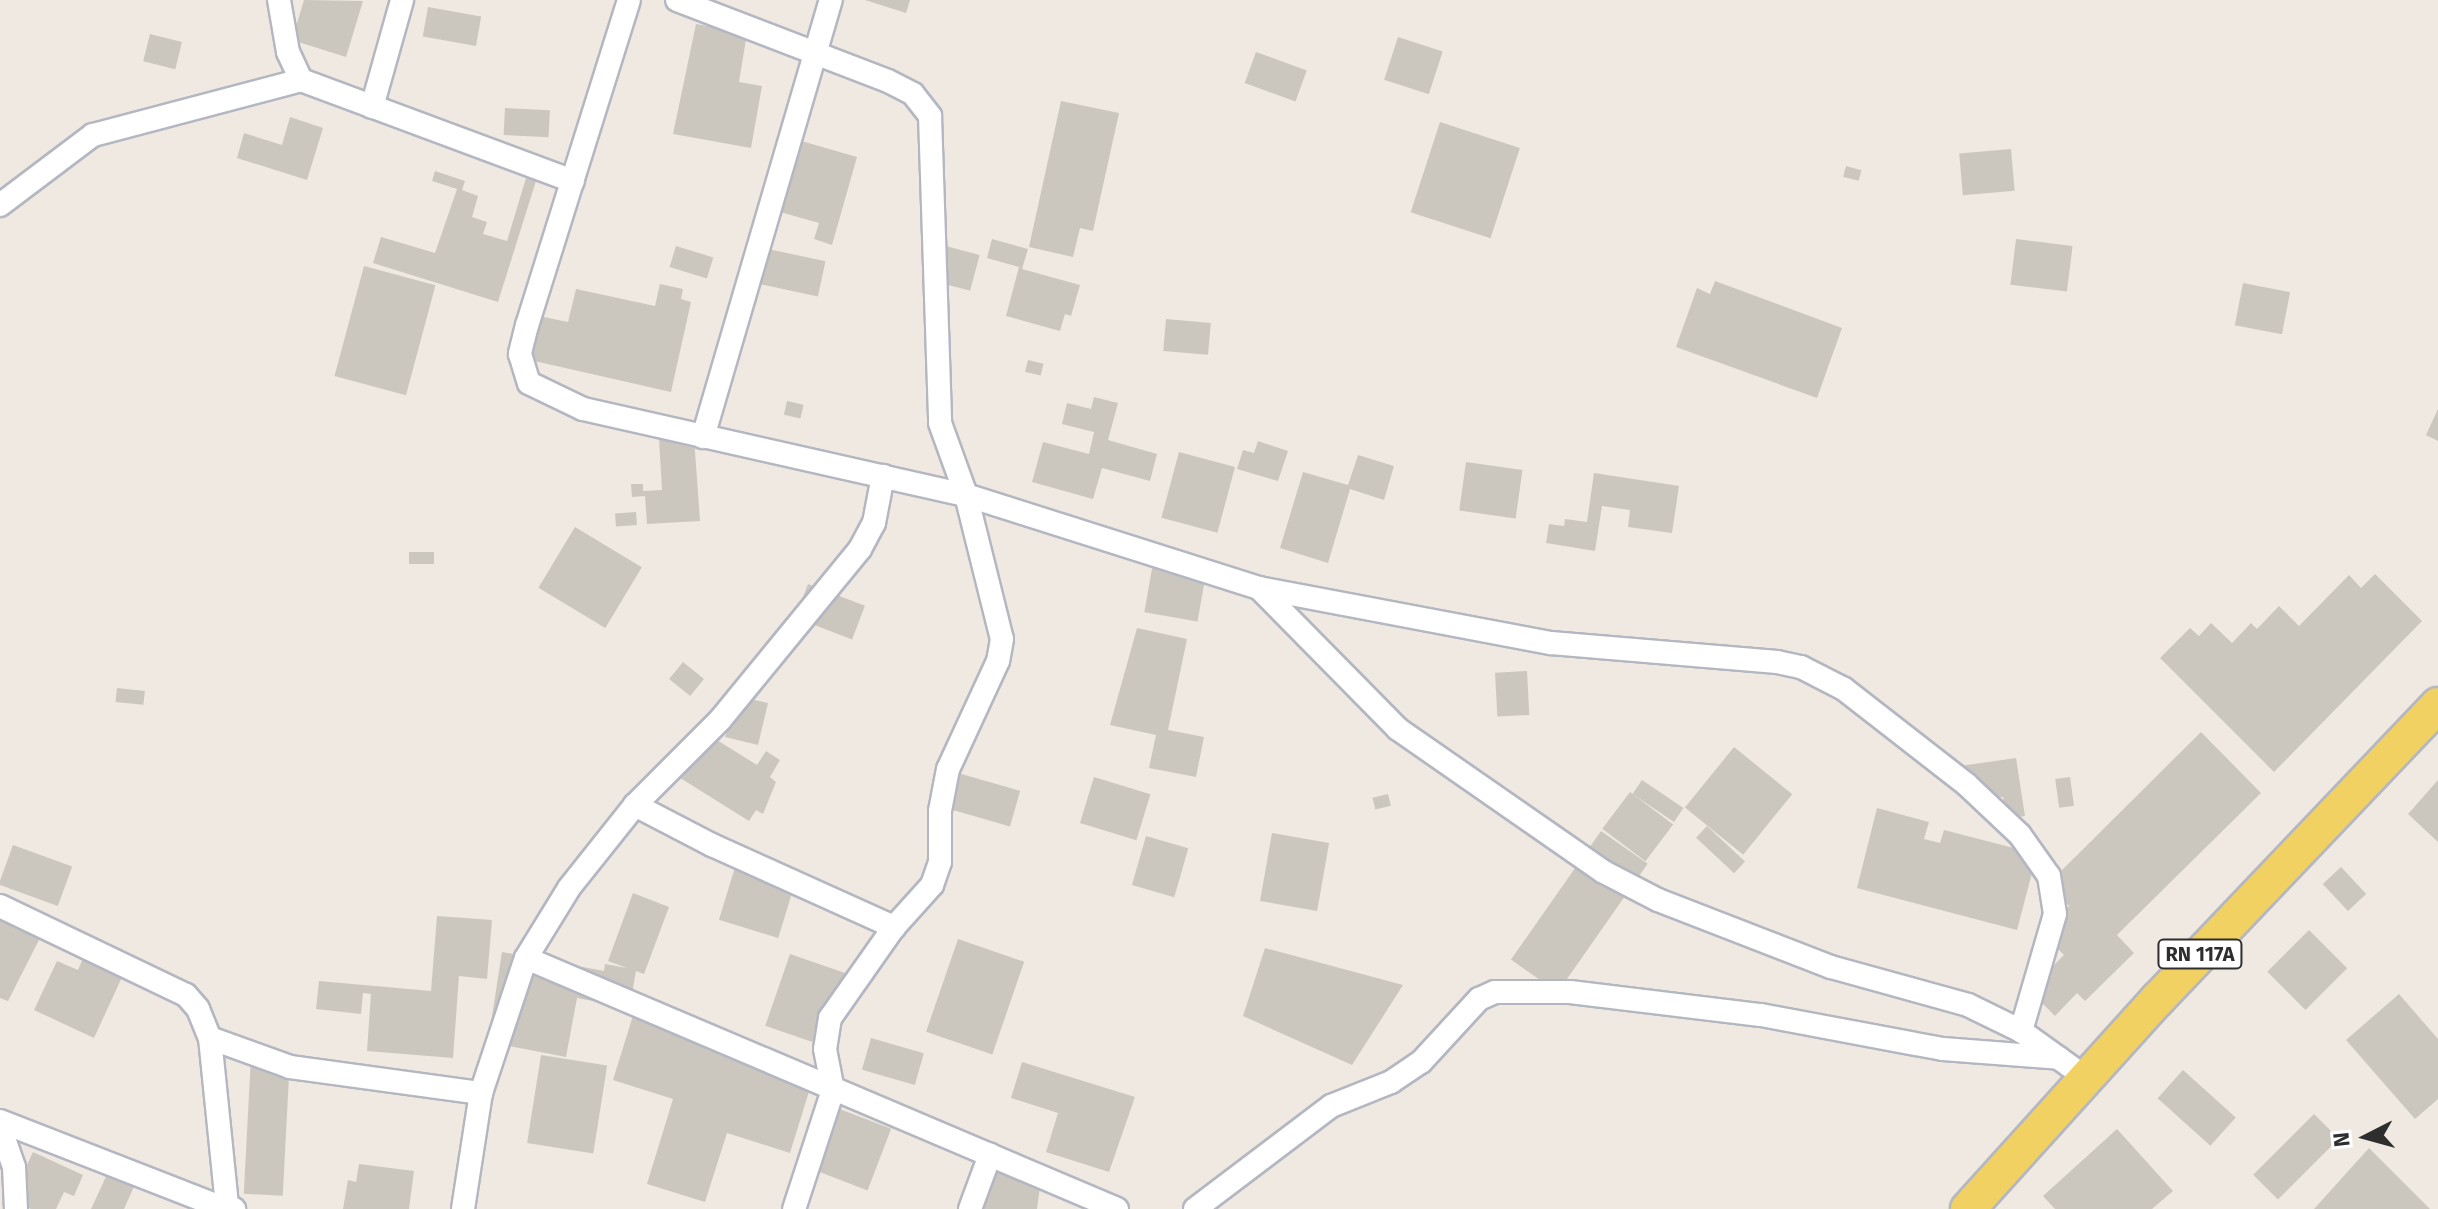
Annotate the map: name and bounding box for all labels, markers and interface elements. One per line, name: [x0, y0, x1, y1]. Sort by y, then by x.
road number: RN 117A: [2156, 938, 2244, 970]
north arrow: [2326, 1097, 2406, 1177]
text: N: [2327, 1131, 2356, 1148]

